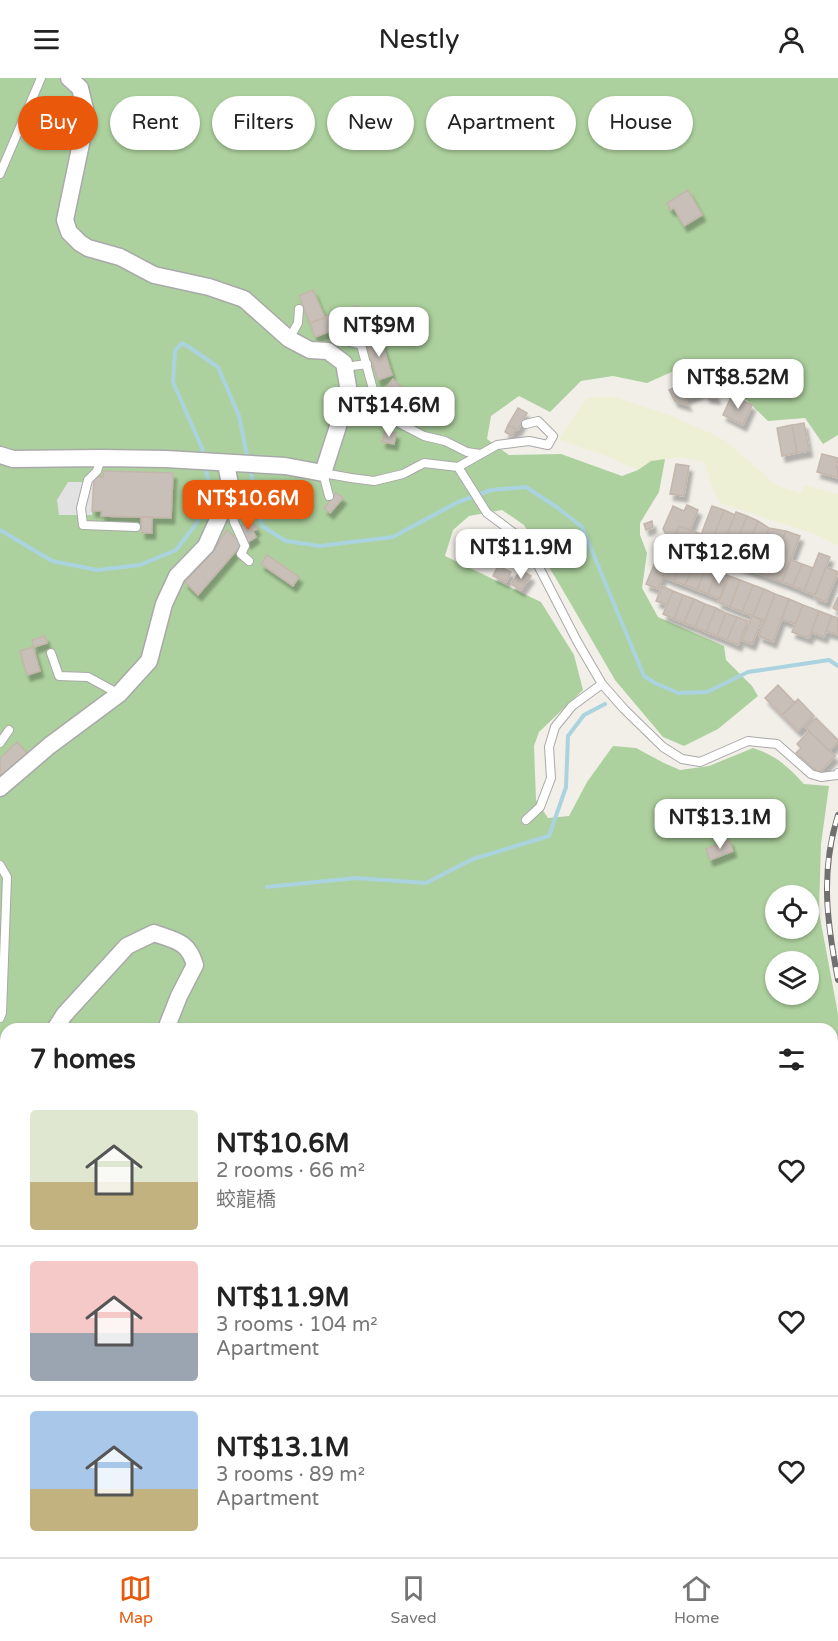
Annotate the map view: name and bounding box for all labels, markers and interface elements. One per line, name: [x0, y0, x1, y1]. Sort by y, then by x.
icon: menu: [30, 23, 63, 56]
text: Nestly: [379, 23, 459, 56]
icon: person: [775, 23, 808, 56]
chip: Buy: [18, 96, 98, 150]
chip: Rent: [110, 96, 200, 150]
chip: Filters: [212, 96, 315, 150]
chip: New: [327, 96, 414, 150]
chip: Apartment: [426, 96, 576, 150]
chip: House: [588, 96, 693, 150]
pin: NT$9M: [337, 307, 421, 358]
text: NT$9M: [343, 314, 415, 338]
pin: NT$8.52M: [676, 359, 800, 410]
text: NT$8.52M: [687, 366, 789, 390]
pin: NT$14.6M: [327, 387, 451, 438]
text: NT$14.6M: [338, 394, 440, 418]
pin: NT$10.6M: [186, 480, 310, 531]
text: NT$10.6M: [197, 487, 299, 511]
pin: NT$11.9M: [459, 529, 583, 580]
pin: NT$12.6M: [657, 534, 781, 585]
text: NT$11.9M: [470, 536, 572, 560]
text: NT$12.6M: [668, 541, 770, 565]
pin: NT$13.1M: [658, 799, 782, 850]
text: NT$13.1M: [669, 806, 771, 830]
map controls: [765, 885, 819, 1005]
button: locate: [765, 885, 819, 939]
button: layers: [765, 951, 819, 1005]
icon: filters: [775, 1043, 808, 1076]
text: 7 homes: [30, 1044, 136, 1075]
text: NT$10.6M: [216, 1128, 350, 1159]
icon: home: [78, 1134, 150, 1206]
icon: heart: [775, 1154, 808, 1187]
text: 2 rooms · 66 m²: [216, 1159, 365, 1183]
text: 蛟龍橋: [216, 1188, 276, 1212]
text: NT$11.9M: [216, 1282, 350, 1313]
icon: home: [78, 1285, 150, 1357]
icon: heart: [775, 1305, 808, 1338]
text: 3 rooms · 104 m²: [216, 1313, 378, 1337]
text: Apartment: [216, 1337, 319, 1361]
text: NT$13.1M: [216, 1432, 350, 1463]
icon: home: [78, 1435, 150, 1507]
icon: heart: [775, 1455, 808, 1488]
text: 3 rooms · 89 m²: [216, 1463, 365, 1487]
text: Apartment: [216, 1487, 319, 1511]
tab: Map: [119, 1572, 153, 1628]
tab: Saved: [390, 1572, 437, 1628]
tab: Home: [674, 1572, 719, 1628]

